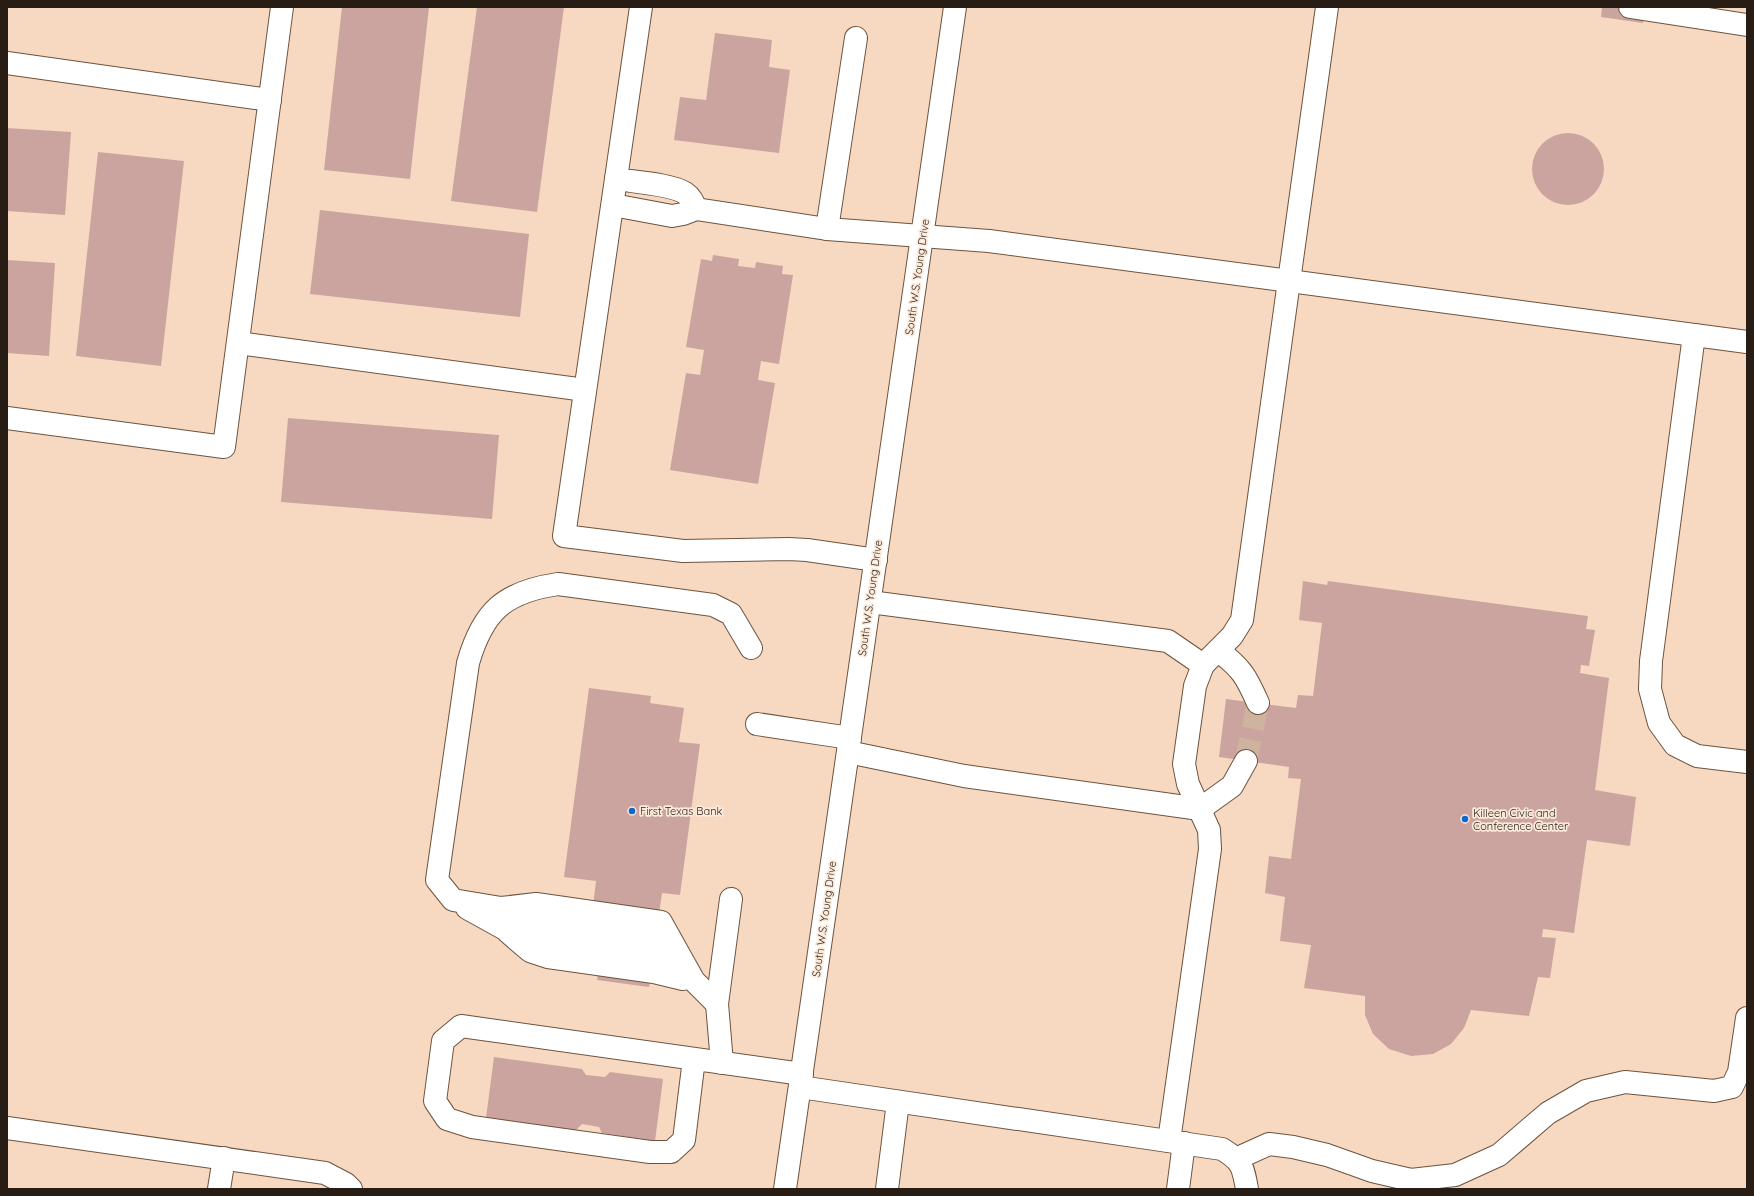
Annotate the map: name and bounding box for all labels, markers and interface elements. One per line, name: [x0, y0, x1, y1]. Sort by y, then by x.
street label: South W.S. Young Drive: [902, 218, 932, 336]
street label: South W.S. Young Drive: [855, 539, 885, 657]
place label: First Texas Bank: [640, 804, 722, 818]
marker: First Texas Bank: [627, 806, 637, 816]
place label: Killeen Civic and Conference Center: [1473, 806, 1569, 833]
marker: Killeen Civic and Conference Center: [1460, 814, 1470, 824]
street label: South W.S. Young Drive: [809, 860, 839, 978]

